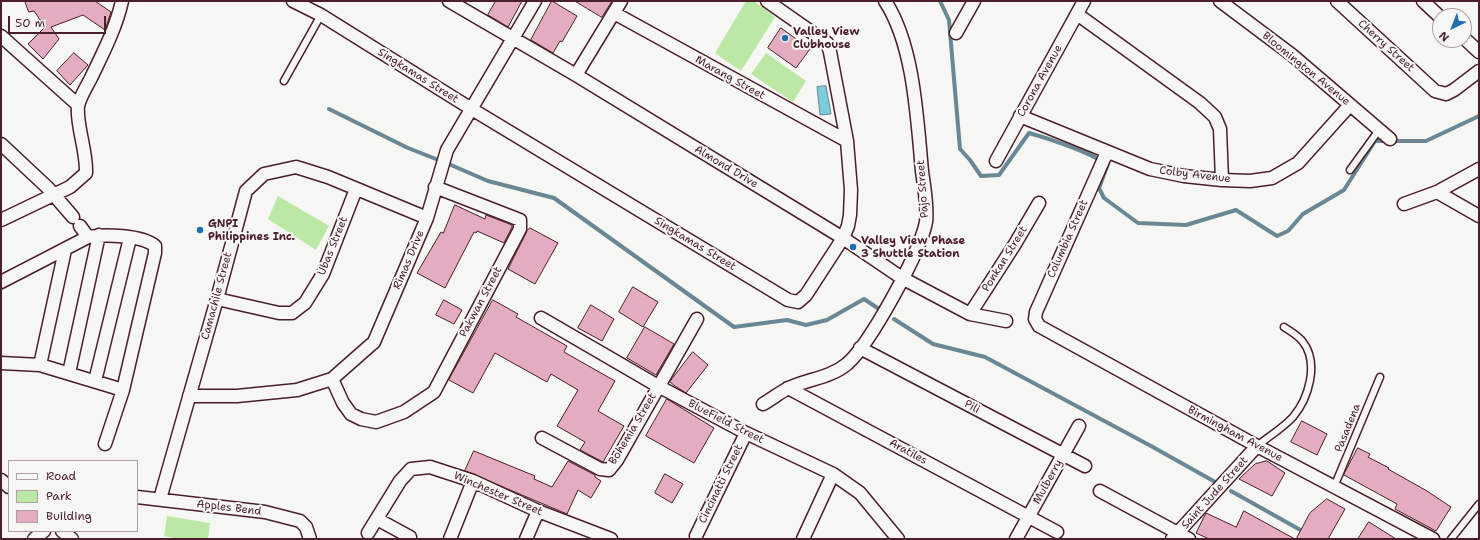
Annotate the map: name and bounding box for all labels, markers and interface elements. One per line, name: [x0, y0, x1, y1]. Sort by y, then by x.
scale bar: [10, 8, 108, 34]
north arrow: [1432, 8, 1472, 48]
text: 50 m: [15, 15, 45, 31]
street label: Cherry Street: [1355, 17, 1417, 75]
place label: Valley View Clubhouse: [793, 25, 859, 51]
text: N: [1436, 28, 1452, 45]
street label: Bloomington Avenue: [1259, 29, 1353, 109]
marker: Valley View Clubhouse: [780, 33, 790, 43]
street label: Corona Avenue: [1015, 43, 1065, 119]
street label: Singkamas Street: [375, 46, 461, 106]
street label: Marang Street: [693, 53, 767, 103]
street label: Almond Drive: [692, 143, 760, 191]
street label: Pajo Street: [914, 160, 932, 218]
street label: Colby Avenue: [1159, 164, 1231, 186]
street label: Columbia Street: [1045, 198, 1091, 280]
street label: Singkamas Street: [652, 214, 738, 274]
street label: Ubas Street: [315, 215, 351, 277]
place label: GNPI Philippines Inc.: [208, 217, 295, 243]
street label: Ponkan Street: [980, 224, 1030, 294]
marker: GNPI Philippines Inc.: [195, 225, 205, 235]
street label: Rimas Drive: [391, 228, 427, 292]
place label: Valley View Phase 3 Shuttle Station: [861, 234, 965, 260]
marker: Valley View Phase 3 Shuttle Station: [848, 242, 858, 252]
street label: Camachile Street: [199, 251, 235, 341]
street label: Pakwan Street: [457, 265, 505, 339]
street label: Bohemia Street: [606, 391, 660, 467]
street label: BlueField Street: [686, 397, 766, 447]
street label: Pili: [962, 397, 982, 417]
street label: Pasadena: [1332, 402, 1364, 454]
street label: Birmingham Avenue: [1185, 403, 1285, 465]
street label: Aratiles: [887, 436, 929, 468]
street label: Cincinatti Street: [696, 442, 746, 526]
street label: Saint Jude Street: [1179, 454, 1251, 532]
street label: Mulberry: [1030, 457, 1066, 507]
legend: [8, 460, 138, 532]
text: Road: [46, 468, 76, 484]
street label: Winchester Street: [452, 469, 544, 519]
text: Park: [46, 488, 72, 504]
street label: Apples Bend: [196, 497, 262, 519]
text: Building: [46, 508, 92, 524]

